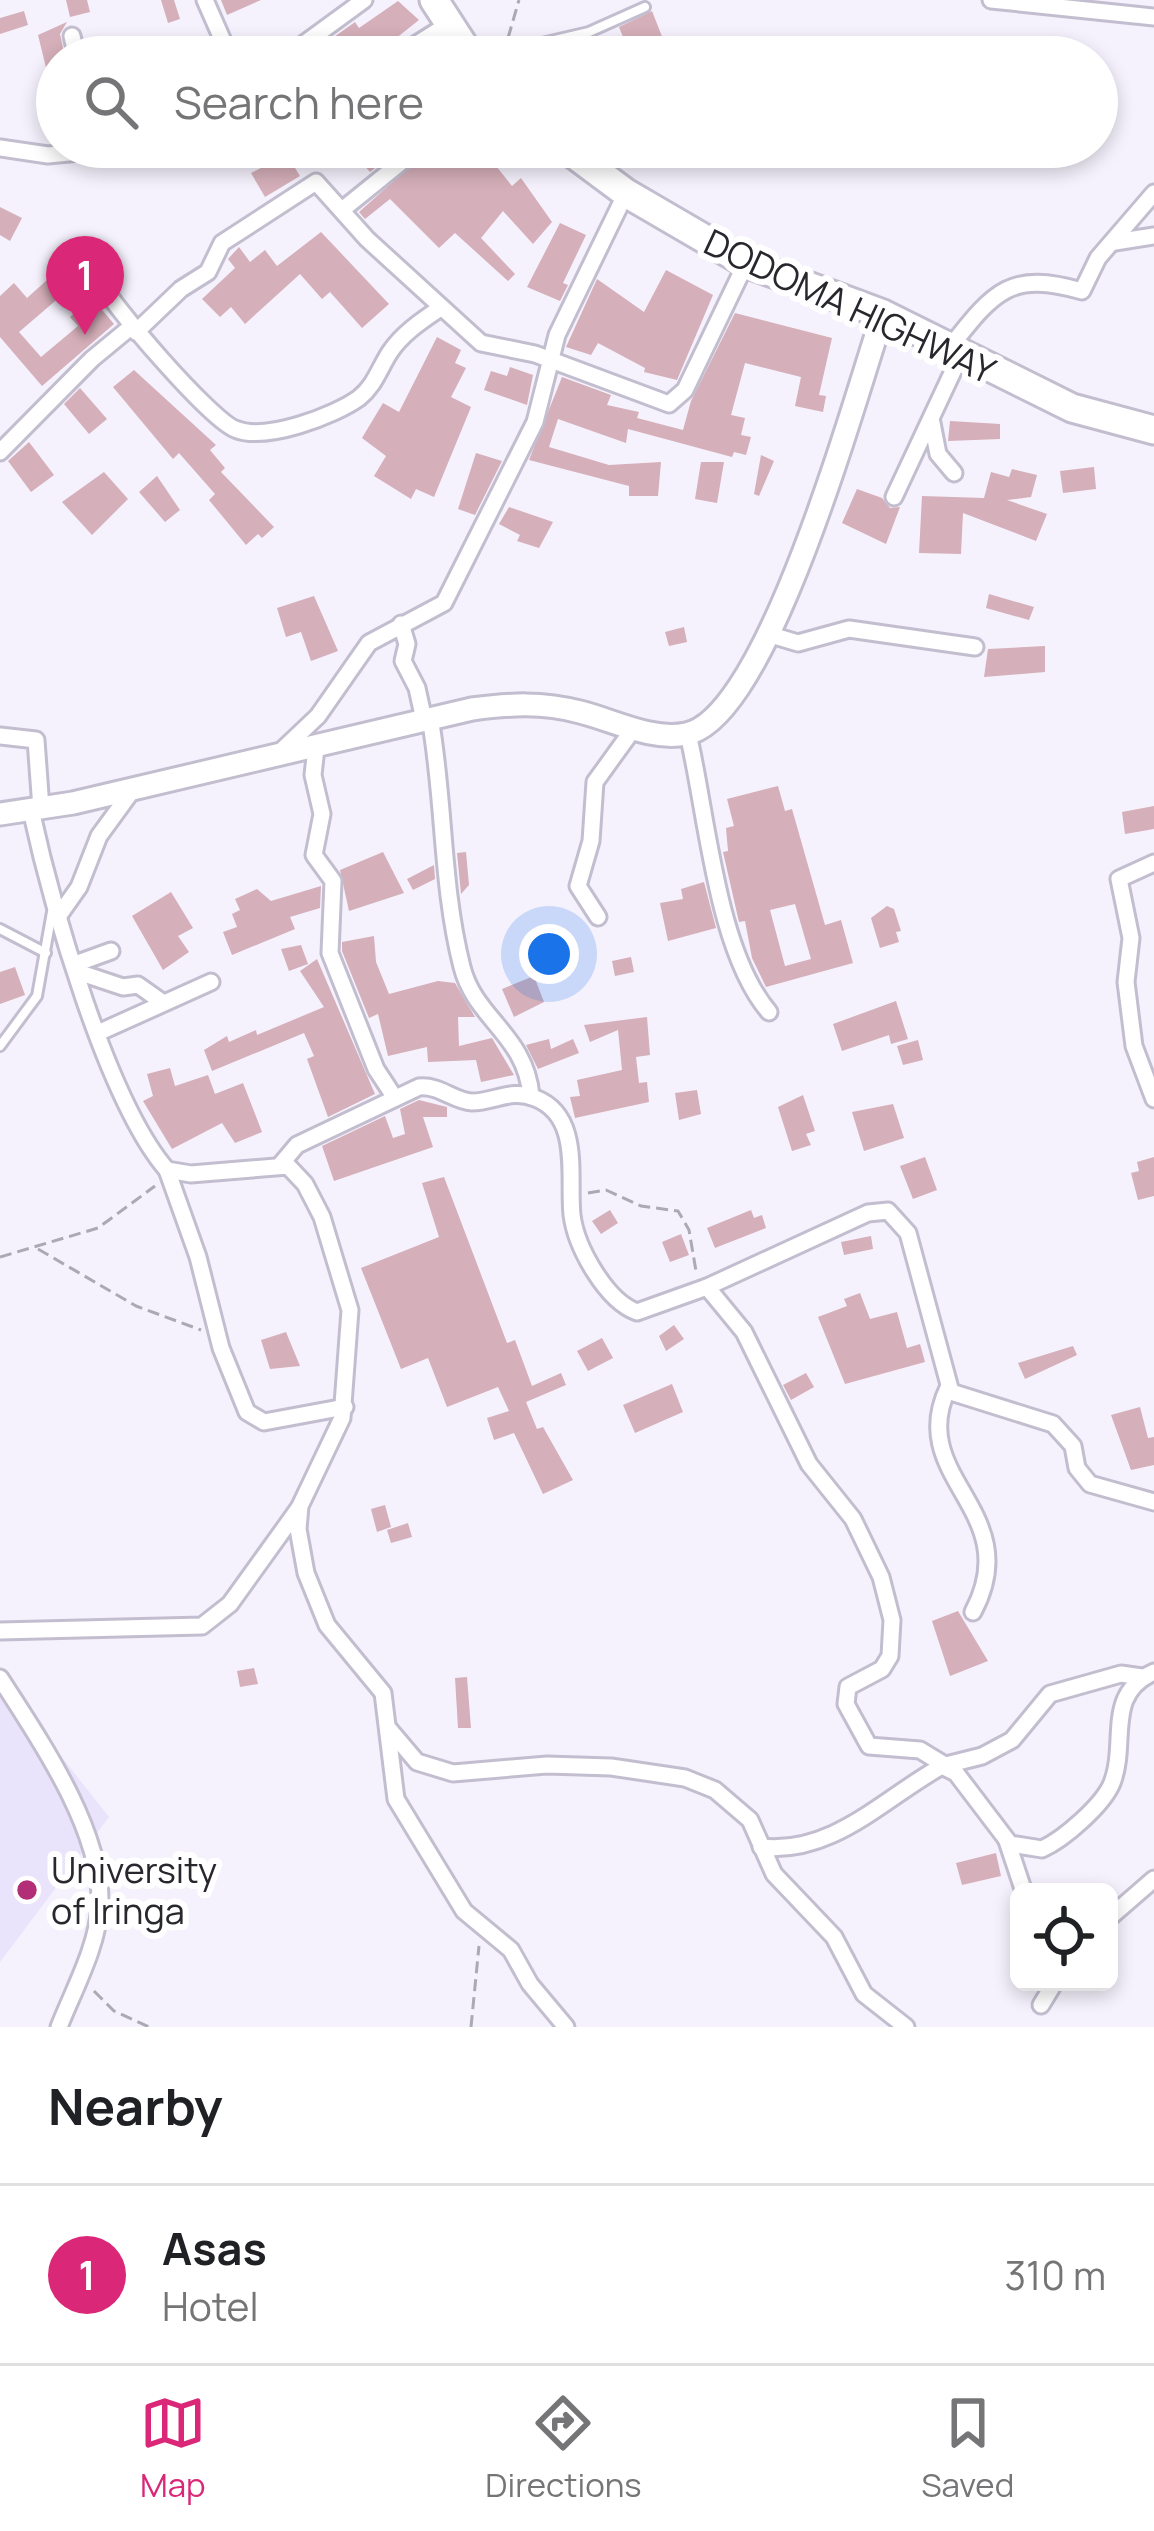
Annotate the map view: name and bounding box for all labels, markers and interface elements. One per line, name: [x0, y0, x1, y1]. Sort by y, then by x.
search box: [36, 36, 1118, 168]
icon: search: [78, 69, 144, 135]
text: Search here: [174, 71, 424, 133]
street label: DODOMA HIGHWAY: [697, 217, 1004, 395]
pin: 1: [46, 236, 124, 335]
your location: [519, 924, 579, 984]
place label: University of Iringa: [51, 1845, 217, 1935]
marker: University of Iringa: [14, 1877, 40, 1903]
map controls: [1010, 1883, 1118, 1991]
button: locate: [1010, 1883, 1118, 1991]
text: Nearby: [48, 2071, 223, 2140]
text: Asas: [162, 2217, 267, 2279]
text: 1: [78, 2248, 96, 2302]
text: 310 m: [1005, 2248, 1106, 2302]
text: Hotel: [162, 2279, 259, 2333]
tab: Map: [140, 2390, 206, 2507]
tab: Directions: [485, 2390, 642, 2507]
tab: Saved: [921, 2390, 1014, 2507]

